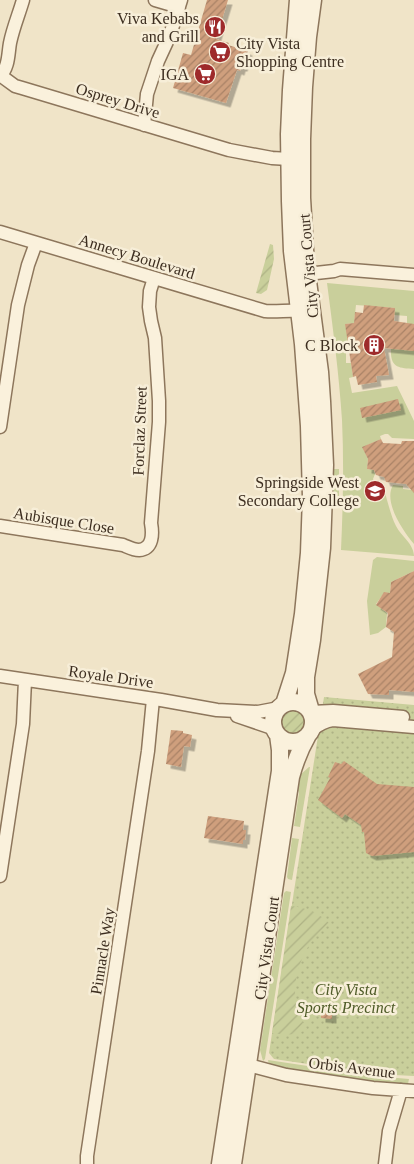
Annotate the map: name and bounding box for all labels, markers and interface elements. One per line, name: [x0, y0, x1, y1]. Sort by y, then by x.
place label: Viva Kebabs and Grill: [117, 10, 200, 45]
restaurant icon: Viva Kebabs and Grill: [203, 15, 227, 39]
place label: City Vista Shopping Centre: [236, 35, 344, 71]
supermarket icon: City Vista Shopping Centre: [208, 40, 232, 64]
supermarket icon: IGA: [193, 62, 217, 86]
place label: IGA: [161, 66, 189, 83]
street label: Osprey Drive: [74, 80, 162, 122]
street label: City Vista Court: [295, 213, 323, 319]
street label: Annecy Boulevard: [77, 231, 197, 283]
building icon: C Block: [362, 333, 386, 357]
place label: C Block: [305, 337, 358, 354]
street label: Forclaz Street: [129, 386, 150, 476]
place label: Springside West Secondary College: [238, 474, 360, 510]
school or university icon: Springside West Secondary College: [363, 479, 387, 503]
street label: Aubisque Close: [12, 504, 116, 538]
street label: Royale Drive: [67, 662, 155, 692]
street label: City Vista Court: [251, 895, 283, 1001]
street label: Pinnacle Way: [87, 906, 119, 996]
park label: City Vista Sports Precinct: [297, 981, 396, 1017]
street label: Orbis Avenue: [308, 1054, 396, 1081]

